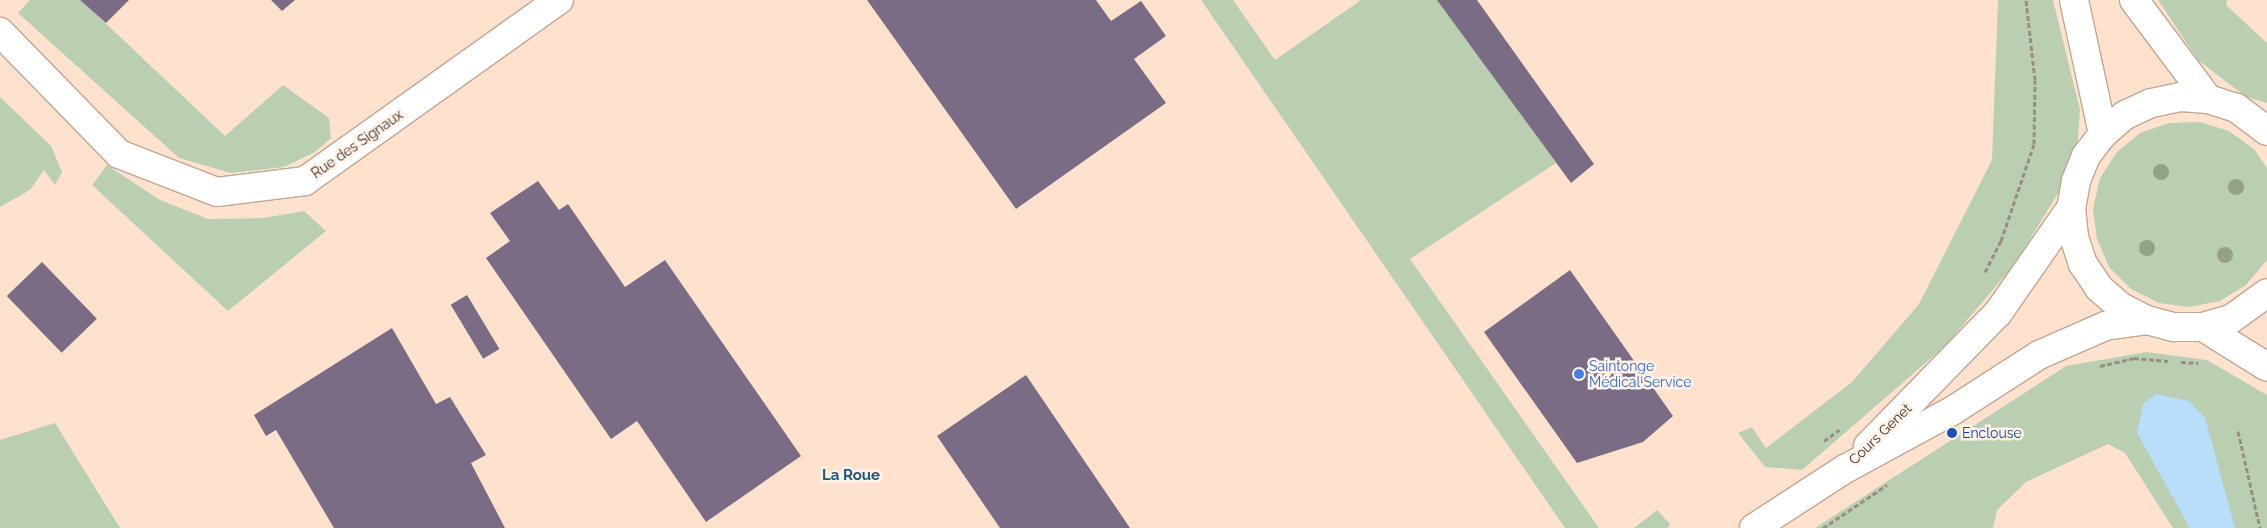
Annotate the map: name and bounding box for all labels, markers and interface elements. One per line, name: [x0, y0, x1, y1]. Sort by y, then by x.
street label: Rue des Signaux: [308, 106, 406, 182]
place label: Saintonge Médical Service: [1589, 358, 1692, 391]
marker: Saintonge Médical Service: [1573, 368, 1585, 380]
street label: Cours Genet: [1845, 400, 1915, 468]
place label: Enclouse: [1962, 425, 2022, 441]
marker: Enclouse: [1946, 427, 1958, 439]
district label: La Roue: [822, 467, 880, 485]

